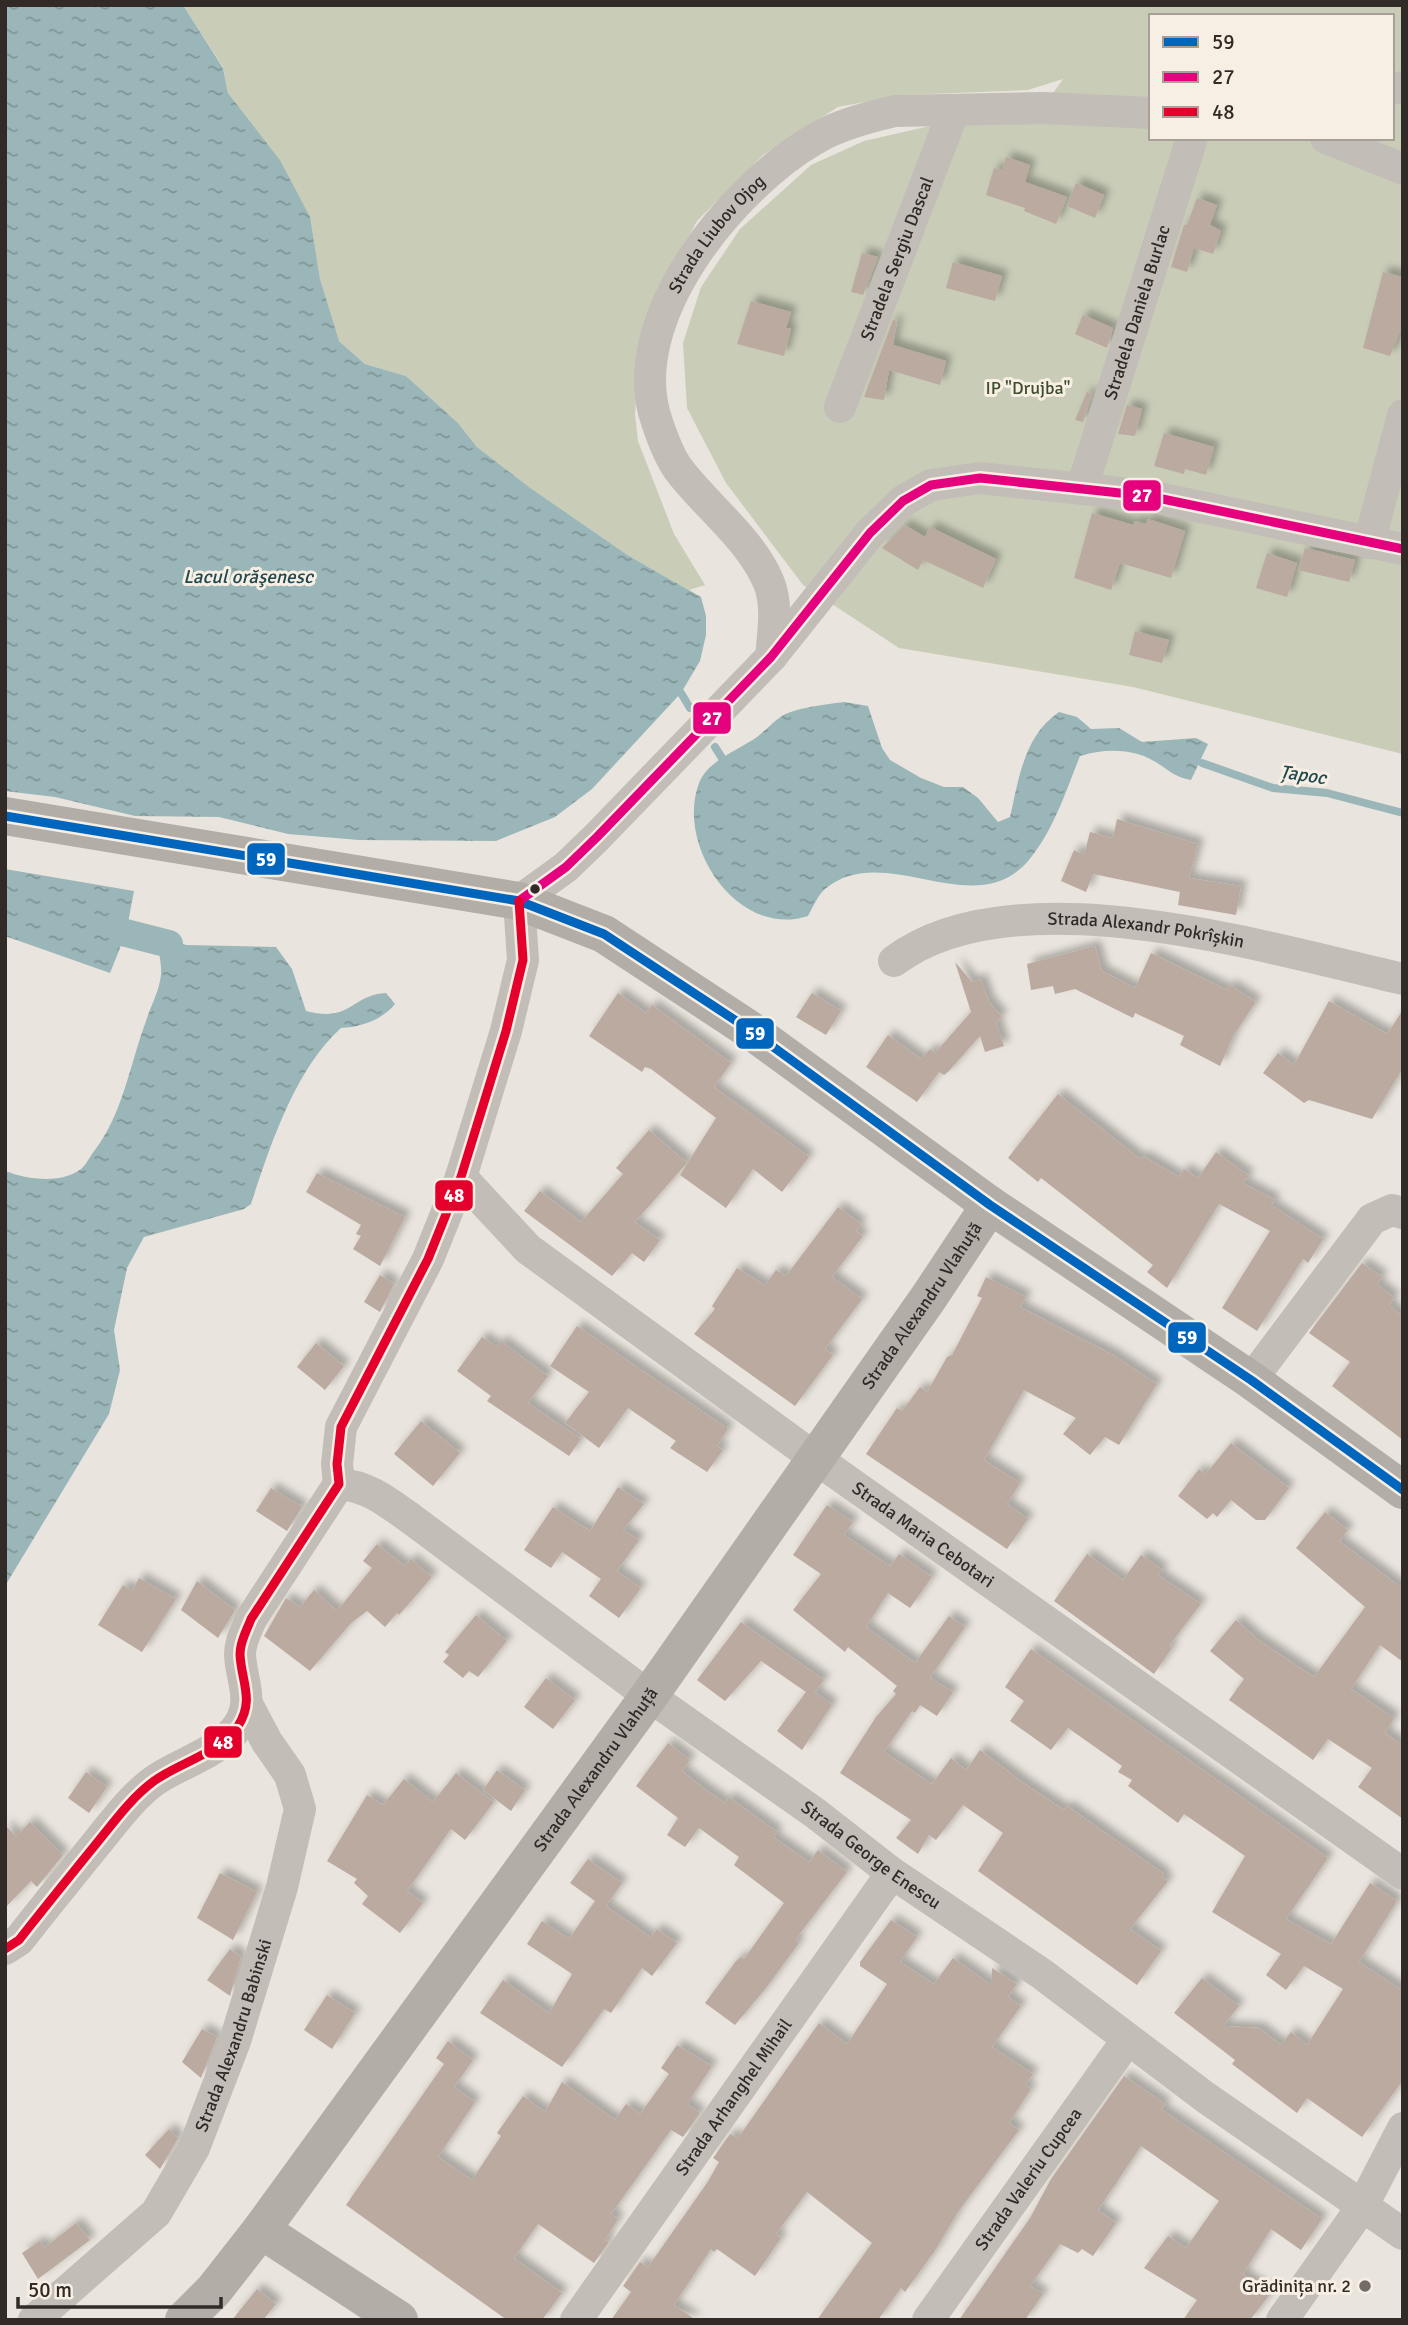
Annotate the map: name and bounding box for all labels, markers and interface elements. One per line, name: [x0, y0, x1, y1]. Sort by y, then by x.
legend: [1149, 14, 1394, 140]
text: 59: [1212, 29, 1235, 55]
text: 27: [1212, 64, 1235, 90]
text: 48: [1212, 99, 1235, 125]
street label: Strada Liubov Ojog: [664, 170, 770, 297]
street label: Stradela Sergiu Dascal: [856, 173, 938, 344]
street label: Stradela Daniela Burlac: [1099, 222, 1175, 403]
park label: IP "Drujba": [986, 377, 1071, 399]
line badge: 27: [1122, 479, 1162, 512]
text: 27: [1132, 484, 1152, 508]
water label: Lacul orăşenesc: [183, 565, 315, 589]
line badge: 27: [692, 701, 732, 735]
text: 27: [702, 707, 722, 731]
water label: Țapoc: [1278, 760, 1330, 790]
line badge: 59: [246, 842, 286, 876]
text: 59: [256, 848, 276, 872]
unlabelled marker: [528, 882, 542, 896]
street label: Strada Alexandr Pokrîșkin: [1047, 908, 1246, 953]
line badge: 59: [735, 1017, 775, 1050]
text: 59: [745, 1022, 765, 1046]
line badge: 48: [434, 1179, 474, 1212]
text: 48: [444, 1184, 464, 1208]
street label: Strada Аlexandru Vlahuță: [857, 1218, 987, 1393]
line badge: 59: [1167, 1321, 1207, 1354]
text: 59: [1177, 1326, 1197, 1350]
street label: Strada Maria Cebotari: [848, 1477, 999, 1592]
street label: Strada Аlexandru Vlahuță: [529, 1683, 663, 1856]
line badge: 48: [203, 1725, 243, 1759]
text: 48: [213, 1731, 233, 1755]
street label: Strada George Enescu: [797, 1796, 945, 1914]
street label: Strada Alexandru Babinski: [190, 1936, 277, 2135]
street label: Strada Arhanghel Mihail: [671, 2014, 797, 2180]
street label: Strada Valeriu Cupcea: [970, 2103, 1087, 2255]
scale bar: [18, 2266, 220, 2310]
place label: Grădinița nr. 2: [1242, 2275, 1351, 2297]
text: 50 m: [28, 2277, 72, 2303]
marker: Grădinița nr. 2: [1357, 2278, 1373, 2294]

